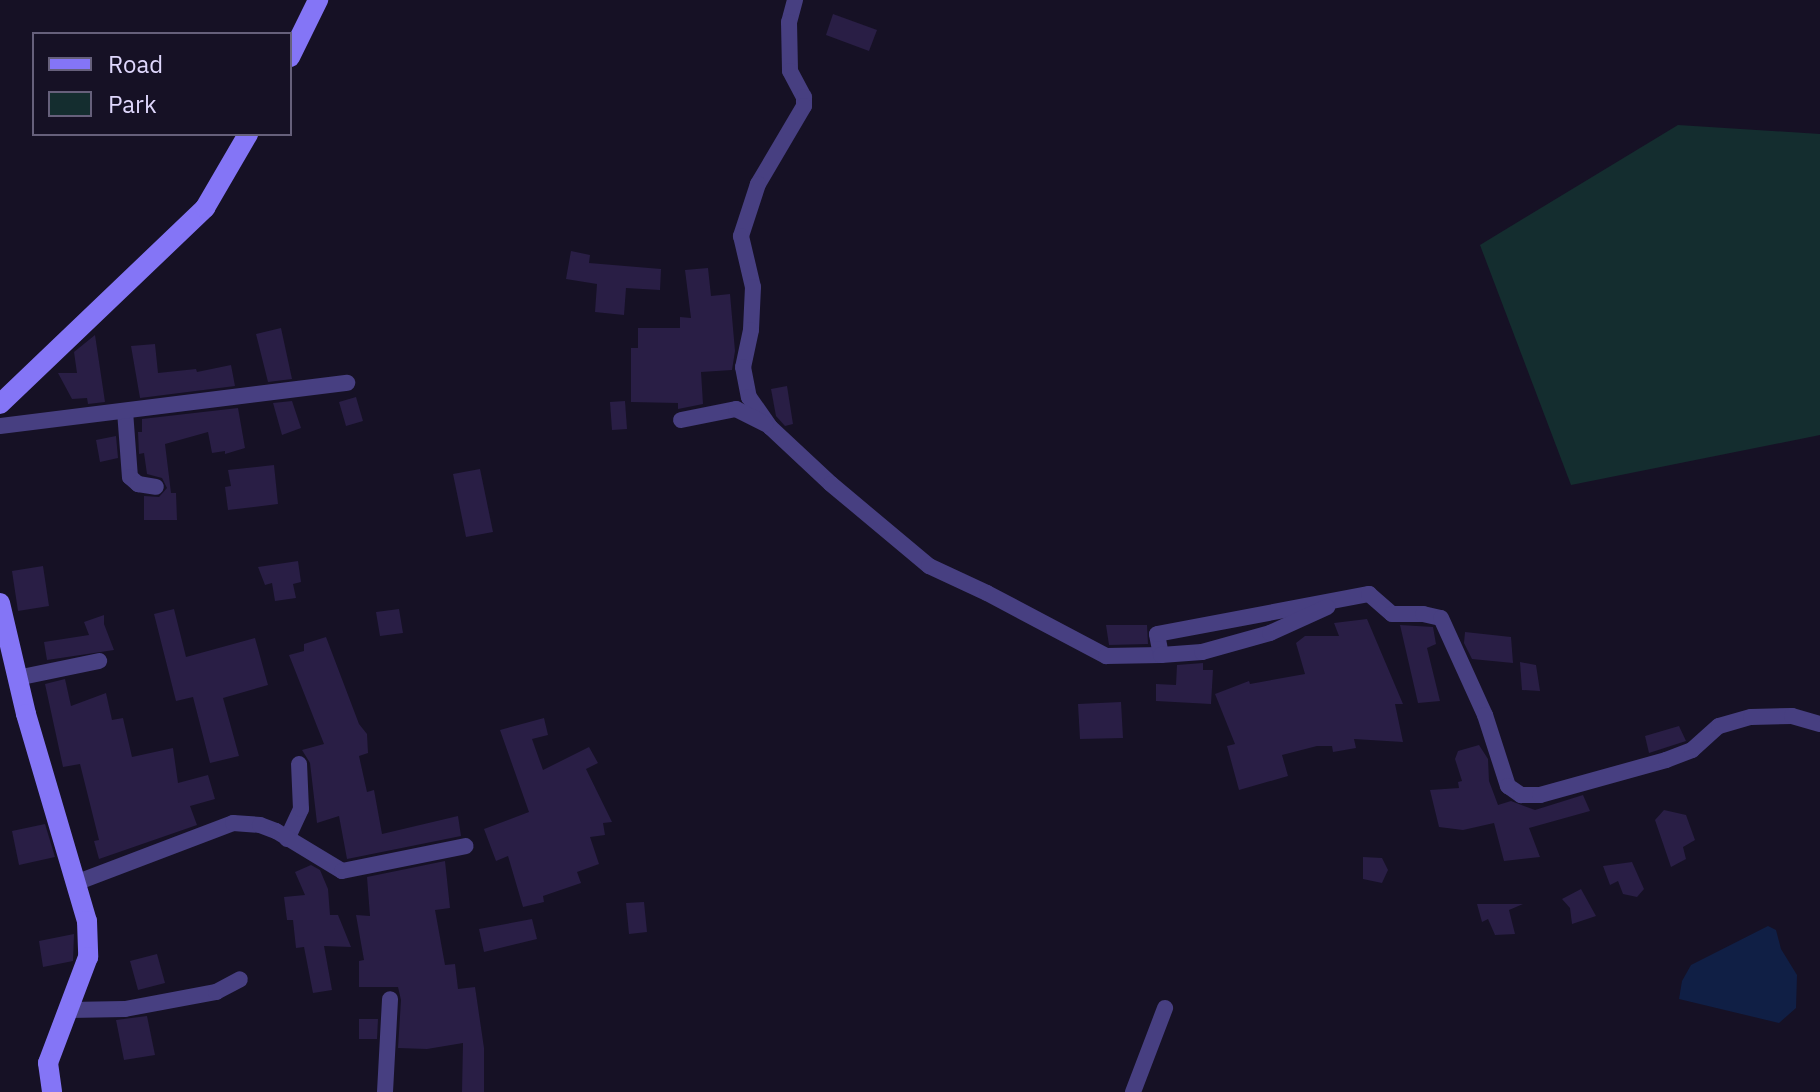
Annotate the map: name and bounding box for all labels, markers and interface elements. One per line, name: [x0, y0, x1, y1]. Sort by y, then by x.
legend: [32, 32, 292, 136]
text: Road: [108, 48, 163, 80]
text: Park: [108, 88, 157, 120]

